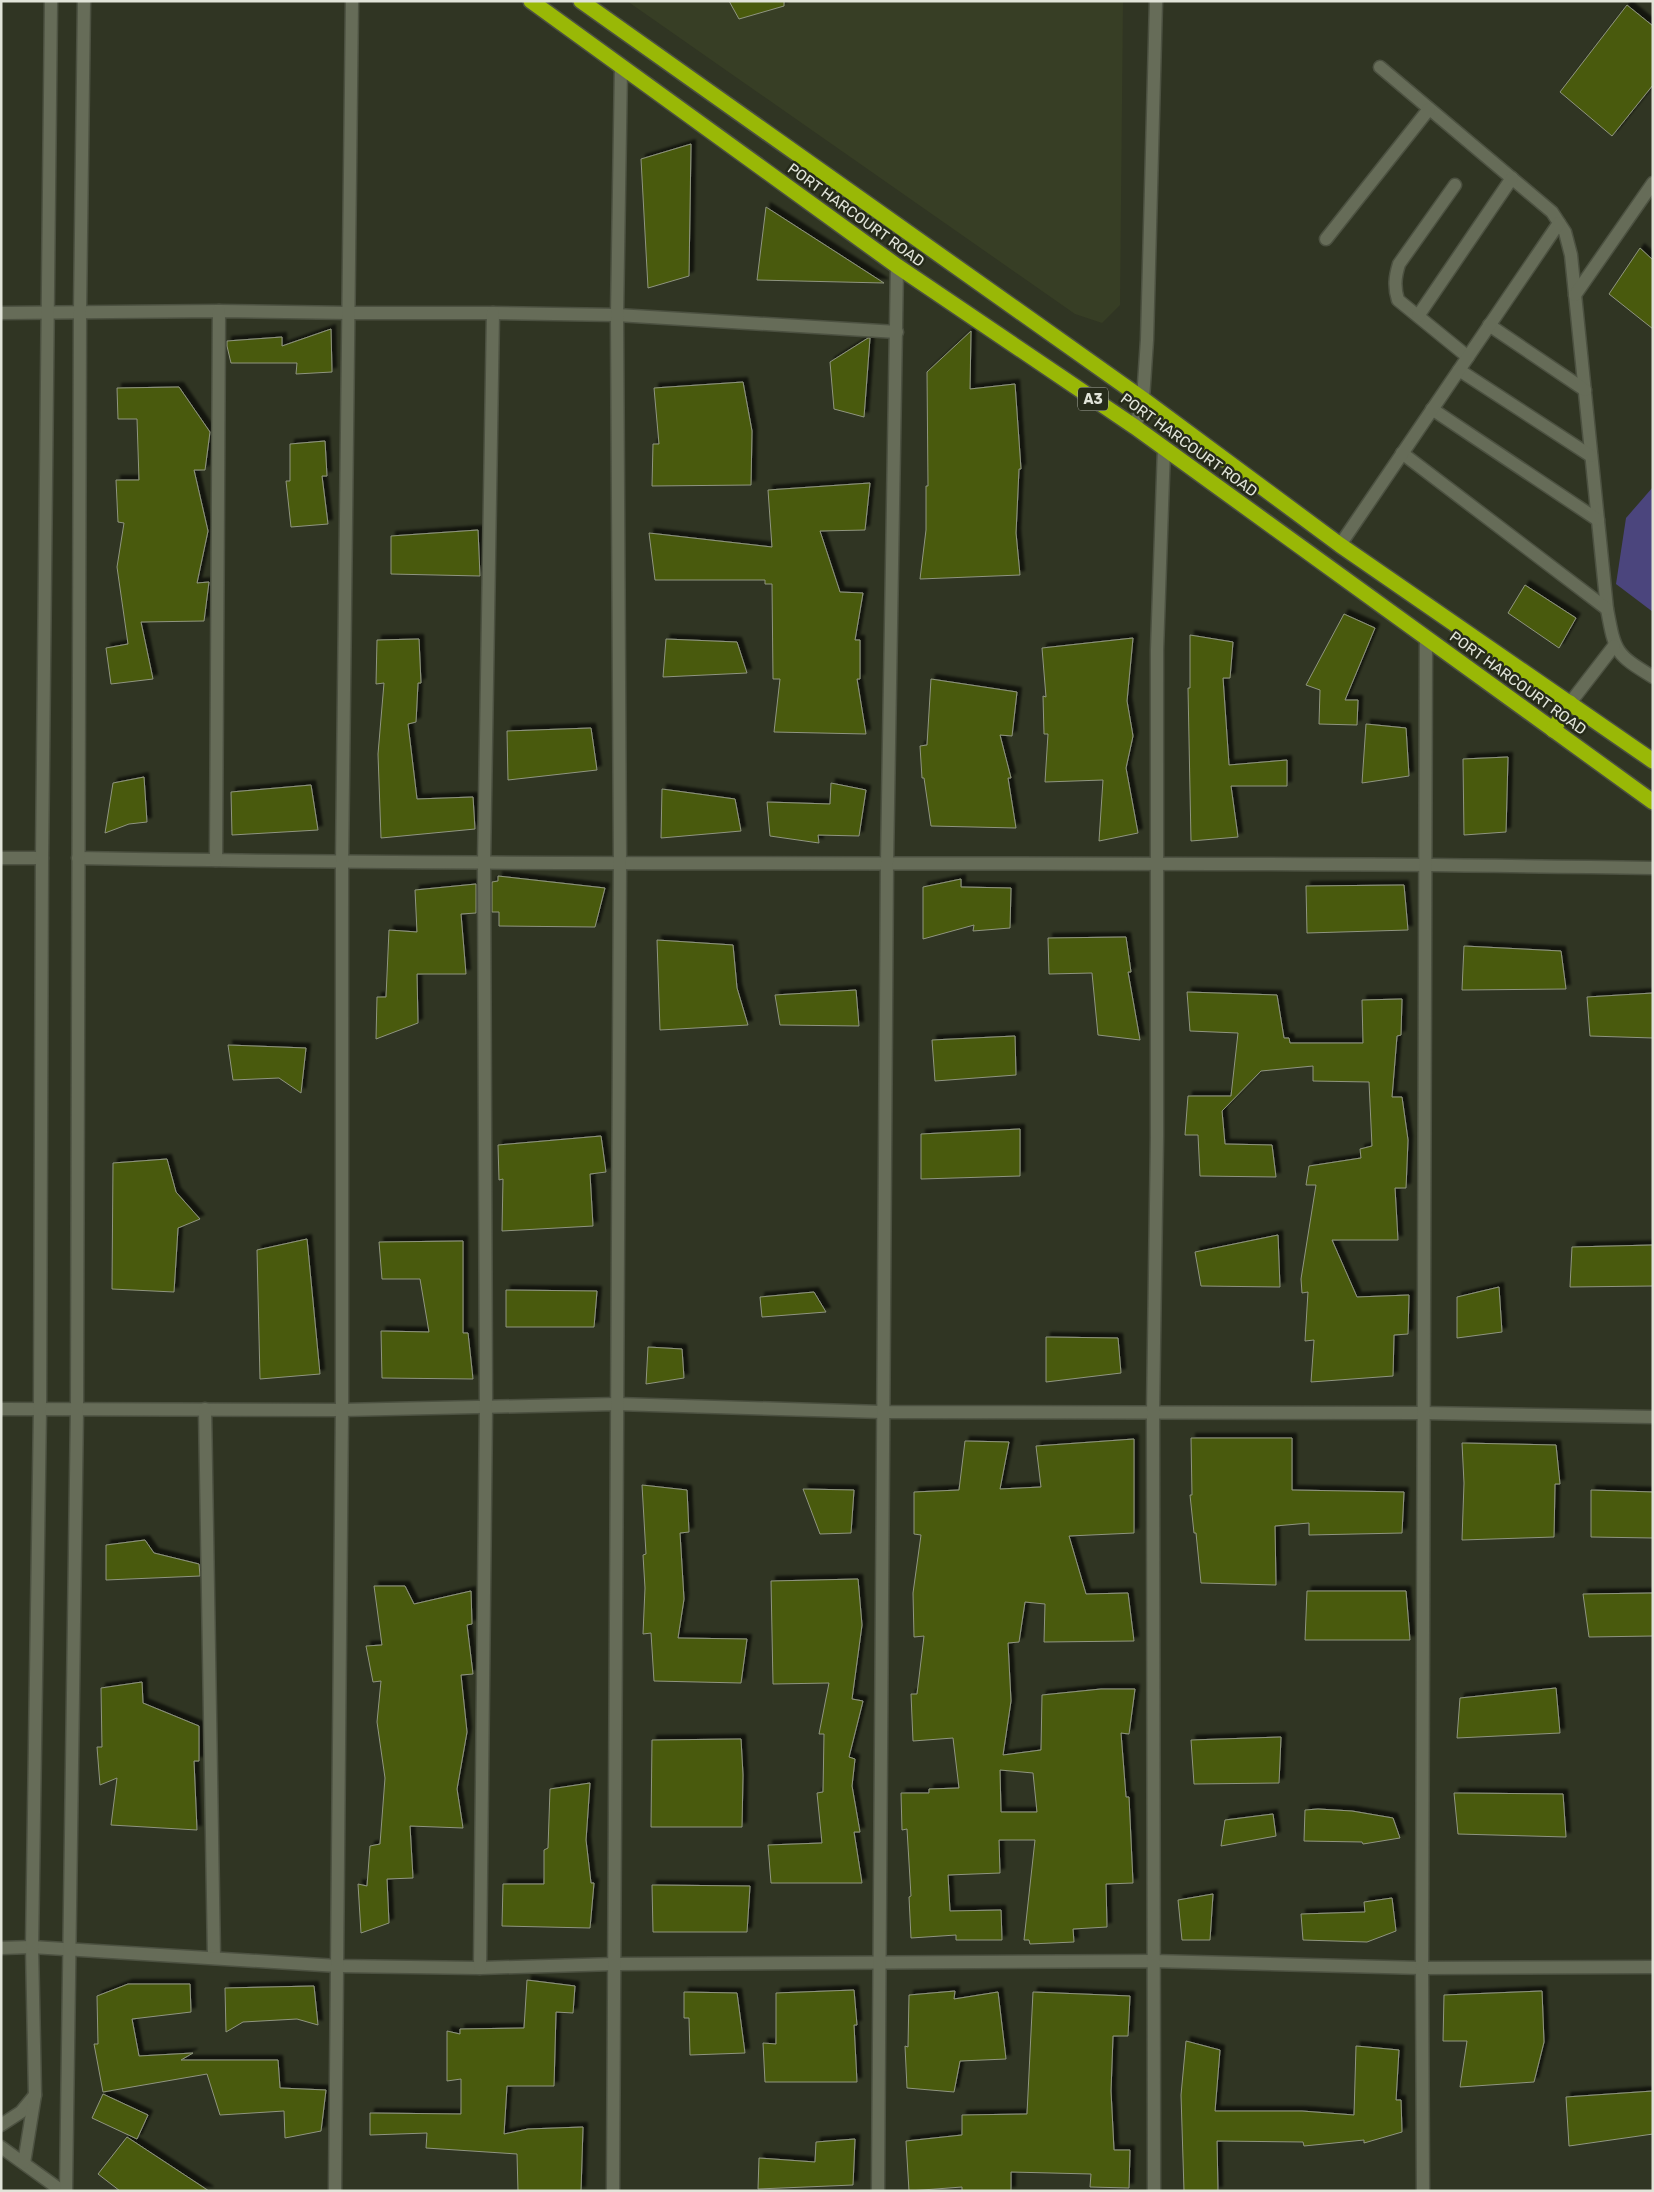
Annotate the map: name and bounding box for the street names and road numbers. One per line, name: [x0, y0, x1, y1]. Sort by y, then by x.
street label: PORT HARCOURT ROAD: [784, 159, 928, 271]
road number: A3: [1078, 388, 1108, 410]
street label: PORT HARCOURT ROAD: [1117, 389, 1261, 501]
street label: PORT HARCOURT ROAD: [1446, 627, 1590, 739]

